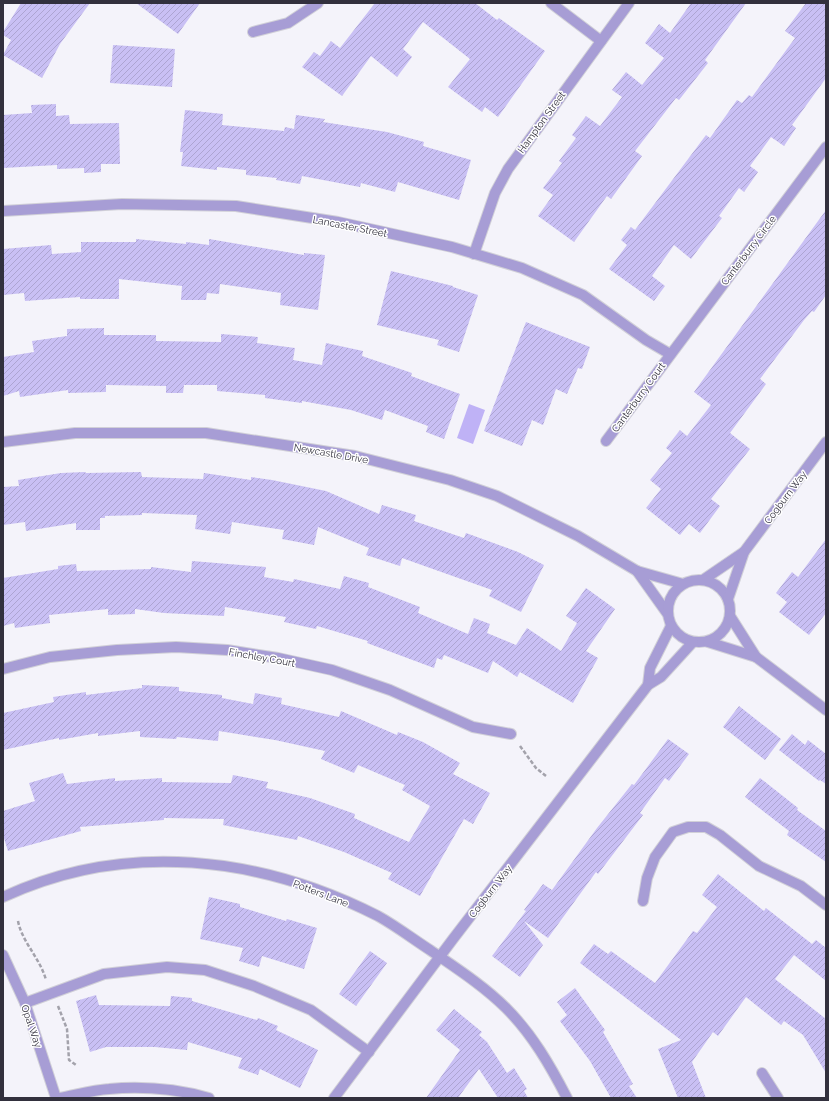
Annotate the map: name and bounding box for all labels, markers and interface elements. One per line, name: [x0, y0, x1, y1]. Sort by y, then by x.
street label: Hampton Street: [515, 89, 568, 155]
street label: Canterburry Circle: [719, 213, 778, 287]
street label: Lancaster Street: [312, 214, 389, 239]
street label: Canterburry Court: [610, 360, 668, 434]
street label: Newcastle Drive: [293, 442, 369, 465]
street label: Cogburn Way: [762, 468, 809, 526]
street label: Finchley Court: [228, 646, 296, 669]
street label: Cogburn Way: [467, 863, 515, 920]
street label: Potters Lane: [292, 878, 350, 909]
street label: Opal Way: [19, 1003, 44, 1049]

